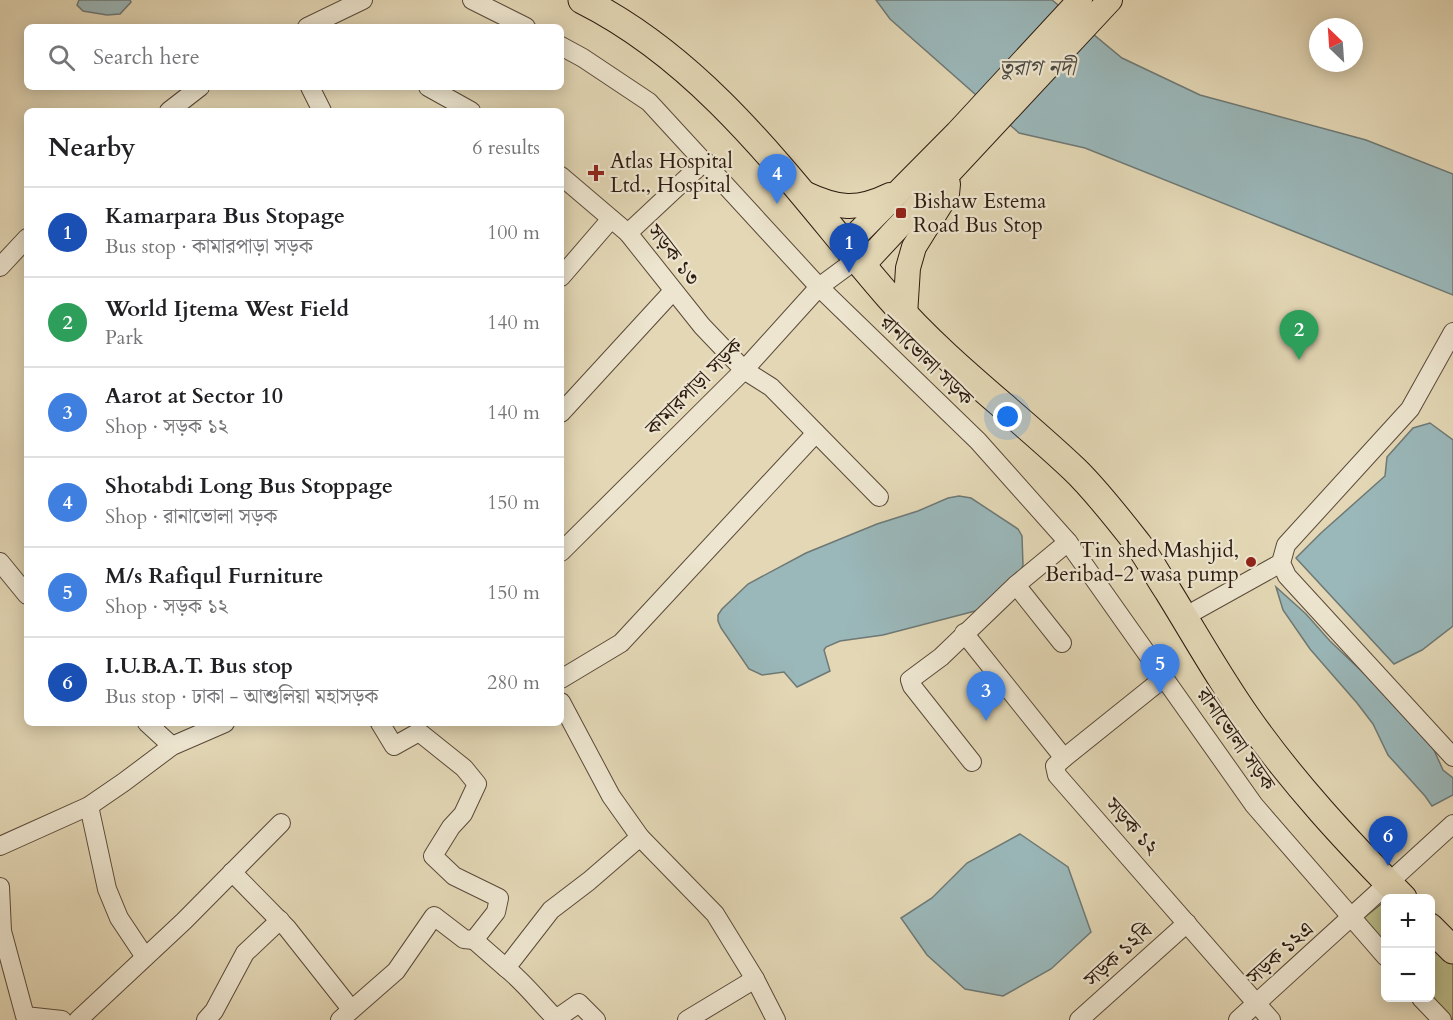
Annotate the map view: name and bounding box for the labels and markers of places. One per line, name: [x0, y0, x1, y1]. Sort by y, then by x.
place label: Atlas Hospital Ltd., Hospital: [610, 147, 733, 200]
pin: 4: [758, 154, 796, 204]
marker: Atlas Hospital Ltd., Hospital: [587, 164, 605, 182]
place label: Bishaw Estema Road Bus Stop: [913, 187, 1046, 240]
marker: Bishaw Estema Road Bus Stop: [894, 206, 908, 220]
pin: 1: [830, 224, 868, 273]
pin: 2: [1280, 310, 1318, 360]
place label: Tin shed Mashjid, Beribad-2 wasa pump: [1045, 536, 1239, 589]
marker: Tin shed Mashjid, Beribad-2 wasa pump: [1244, 555, 1258, 569]
pin: 5: [1140, 644, 1180, 694]
pin: 3: [966, 672, 1006, 721]
pin: 6: [1368, 816, 1408, 866]

